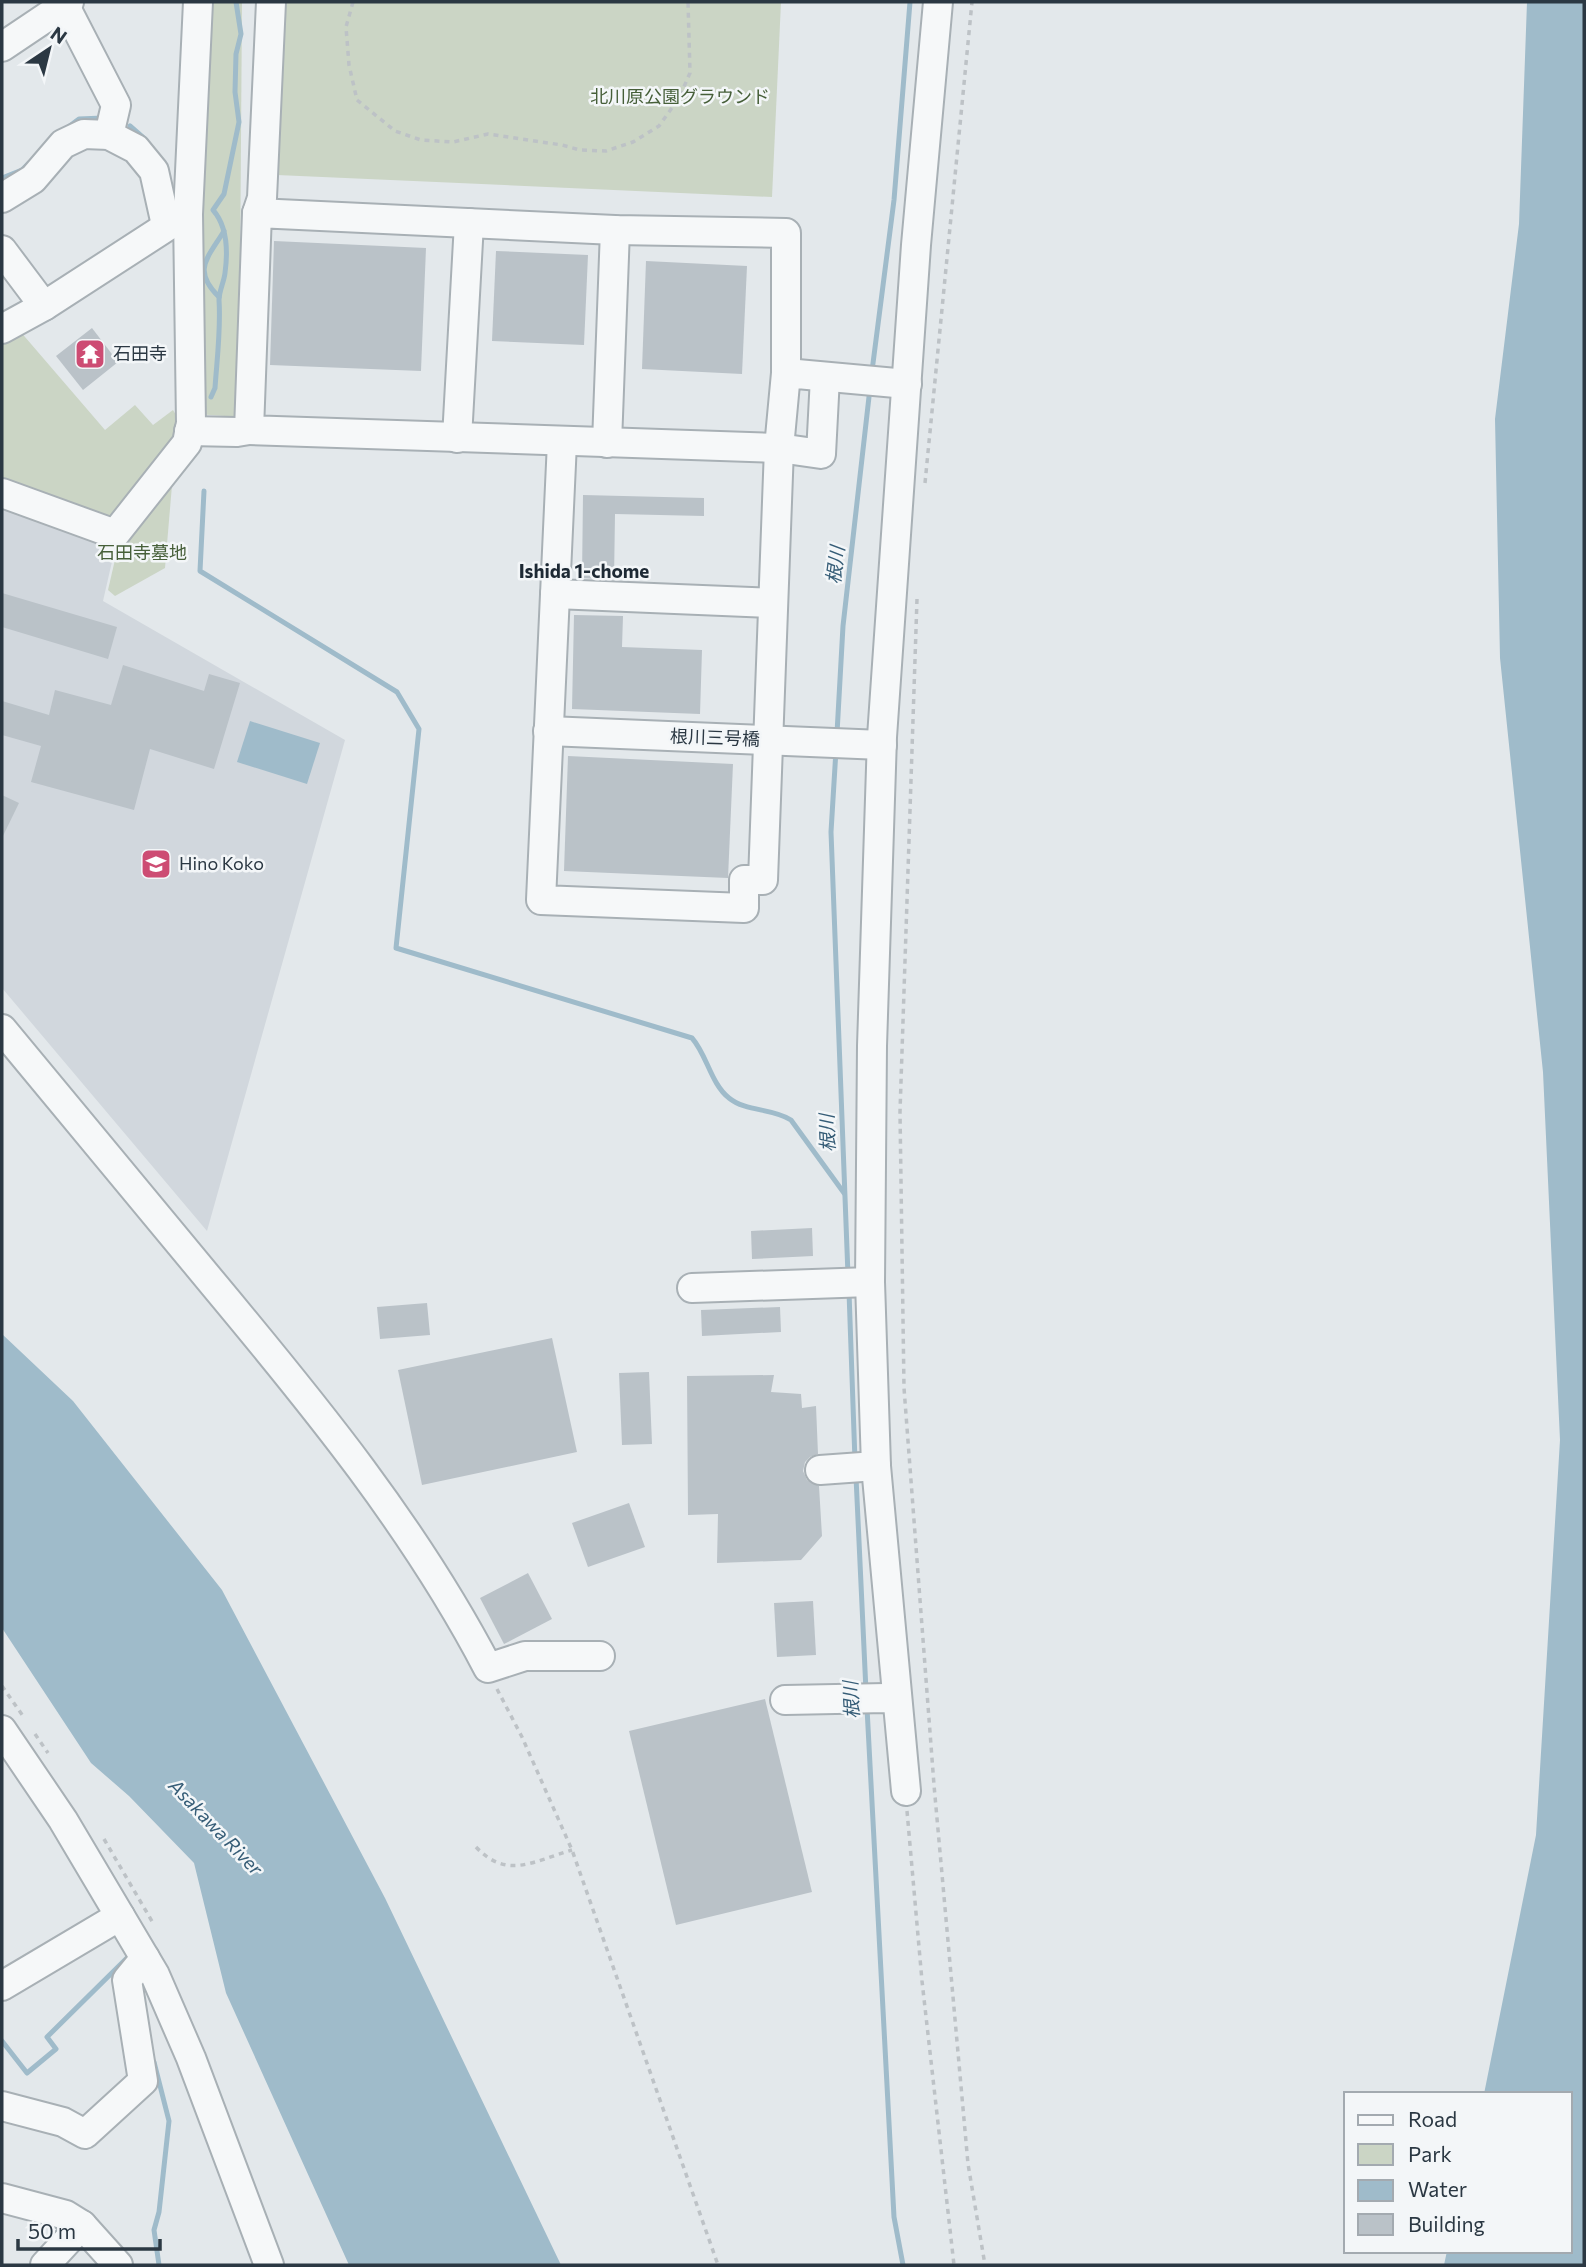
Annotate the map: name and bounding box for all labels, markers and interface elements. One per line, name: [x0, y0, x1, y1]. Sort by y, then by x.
north arrow: [14, 14, 84, 84]
text: N: [47, 21, 71, 48]
park label: 北川原公園グラウンド: [590, 85, 770, 107]
temple icon: 石田寺: [73, 337, 107, 371]
place label: 石田寺: [113, 342, 167, 364]
park label: 石田寺墓地: [97, 541, 187, 563]
water label: 根川: [821, 543, 848, 585]
district label: Ishida 1-chome: [519, 559, 649, 582]
street label: 根川三号橋: [670, 724, 760, 750]
school or university icon: Hino Koko: [139, 847, 173, 881]
place label: Hino Koko: [179, 852, 264, 874]
water label: 根川: [814, 1112, 839, 1152]
water label: 根川: [838, 1678, 863, 1720]
water label: Asakawa River: [164, 1773, 269, 1881]
legend: [1344, 2092, 1572, 2253]
text: Road: [1408, 2106, 1457, 2131]
text: Park: [1408, 2141, 1452, 2166]
text: Water: [1408, 2176, 1467, 2201]
scale bar: [18, 2208, 159, 2252]
text: Building: [1408, 2211, 1485, 2236]
text: 50 m: [28, 2218, 76, 2243]

